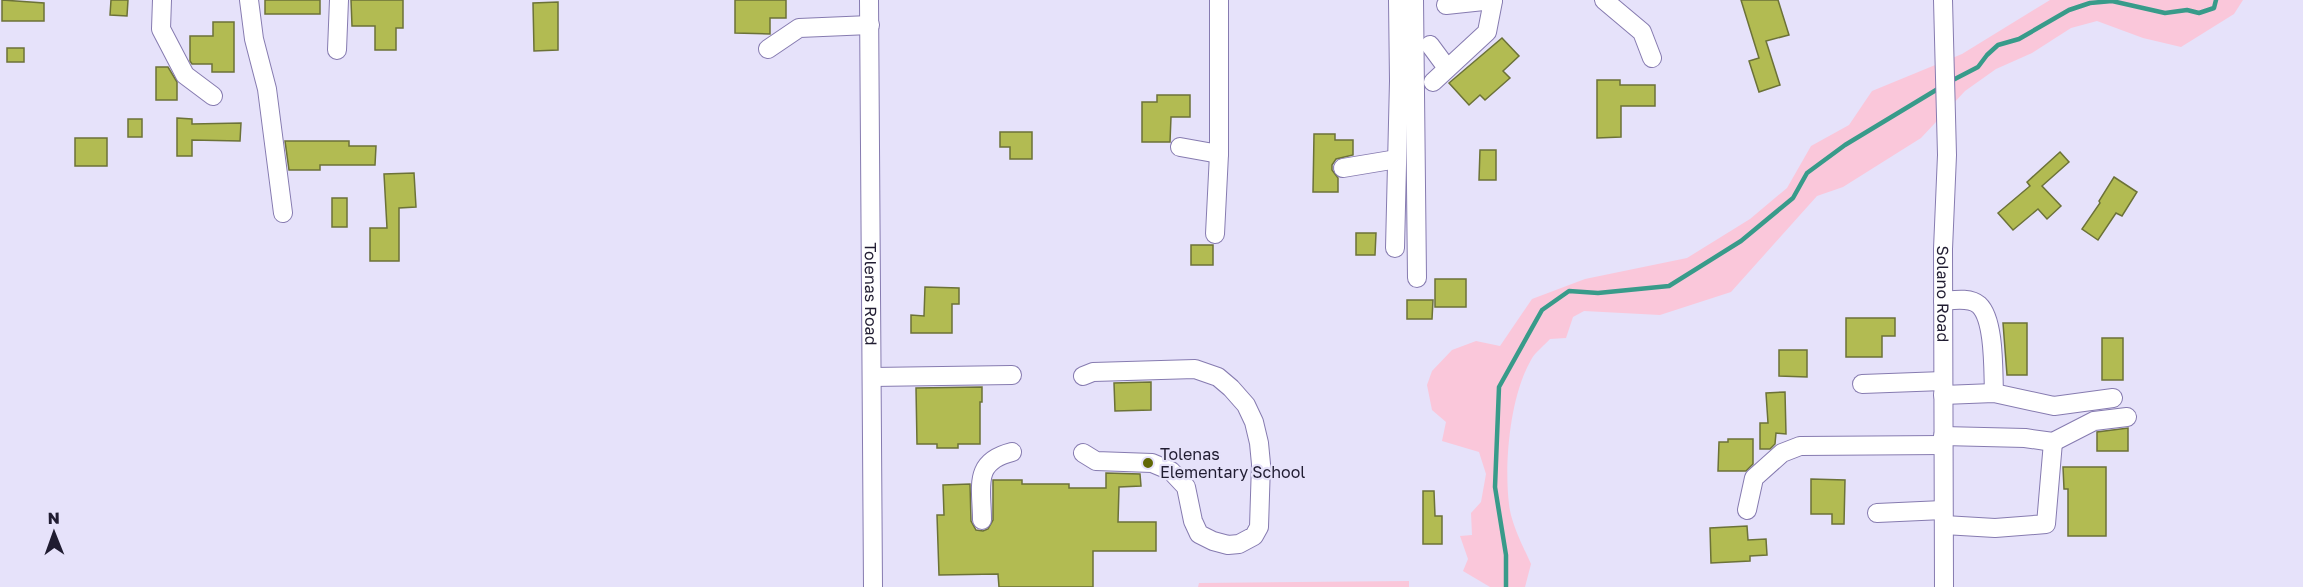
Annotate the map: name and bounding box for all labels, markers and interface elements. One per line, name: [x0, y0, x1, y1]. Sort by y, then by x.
street label: Tolenas Road: [861, 242, 881, 346]
street label: Solano Road: [1933, 245, 1953, 342]
place label: Tolenas Elementary School: [1160, 444, 1305, 482]
marker: Tolenas Elementary School: [1141, 456, 1155, 470]
north arrow: [24, 503, 84, 563]
text: N: [47, 508, 60, 528]

